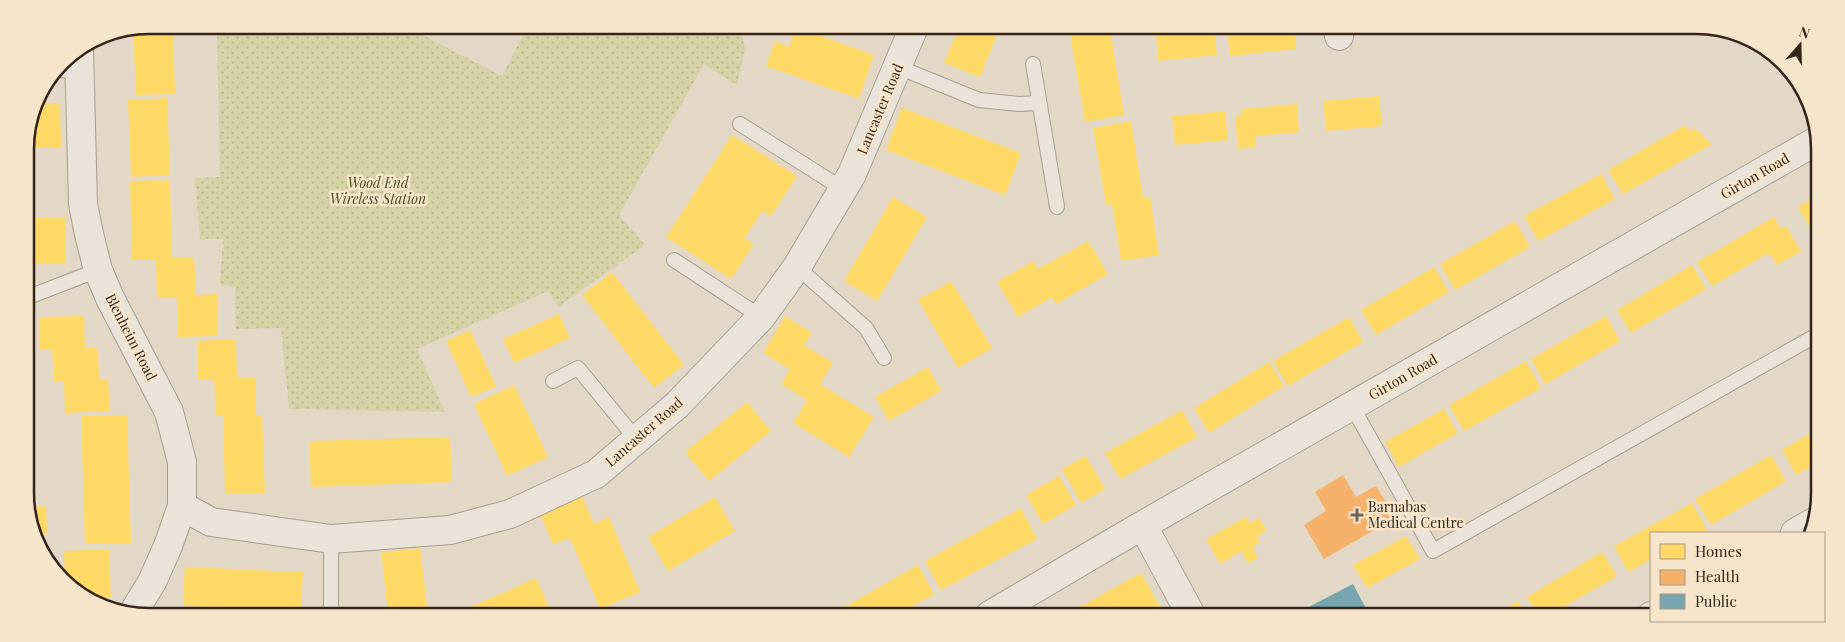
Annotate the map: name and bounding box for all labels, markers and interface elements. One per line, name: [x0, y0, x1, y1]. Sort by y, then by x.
north arrow: [1775, 20, 1825, 70]
text: N: [1797, 22, 1813, 43]
street label: Lancaster Road: [852, 60, 907, 157]
street label: Girton Road: [1717, 148, 1793, 203]
park label: Wood End Wireless Station: [330, 173, 426, 208]
street label: Blenheim Road: [101, 290, 161, 383]
street label: Girton Road: [1365, 349, 1441, 404]
street label: Lancaster Road: [601, 393, 686, 471]
place label: Barnabas Medical Centre: [1368, 497, 1464, 532]
marker: Barnabas Medical Centre: [1350, 508, 1364, 522]
legend: [1650, 532, 1825, 622]
text: Homes: [1695, 541, 1742, 561]
text: Health: [1695, 566, 1740, 586]
text: Public: [1695, 591, 1737, 611]

